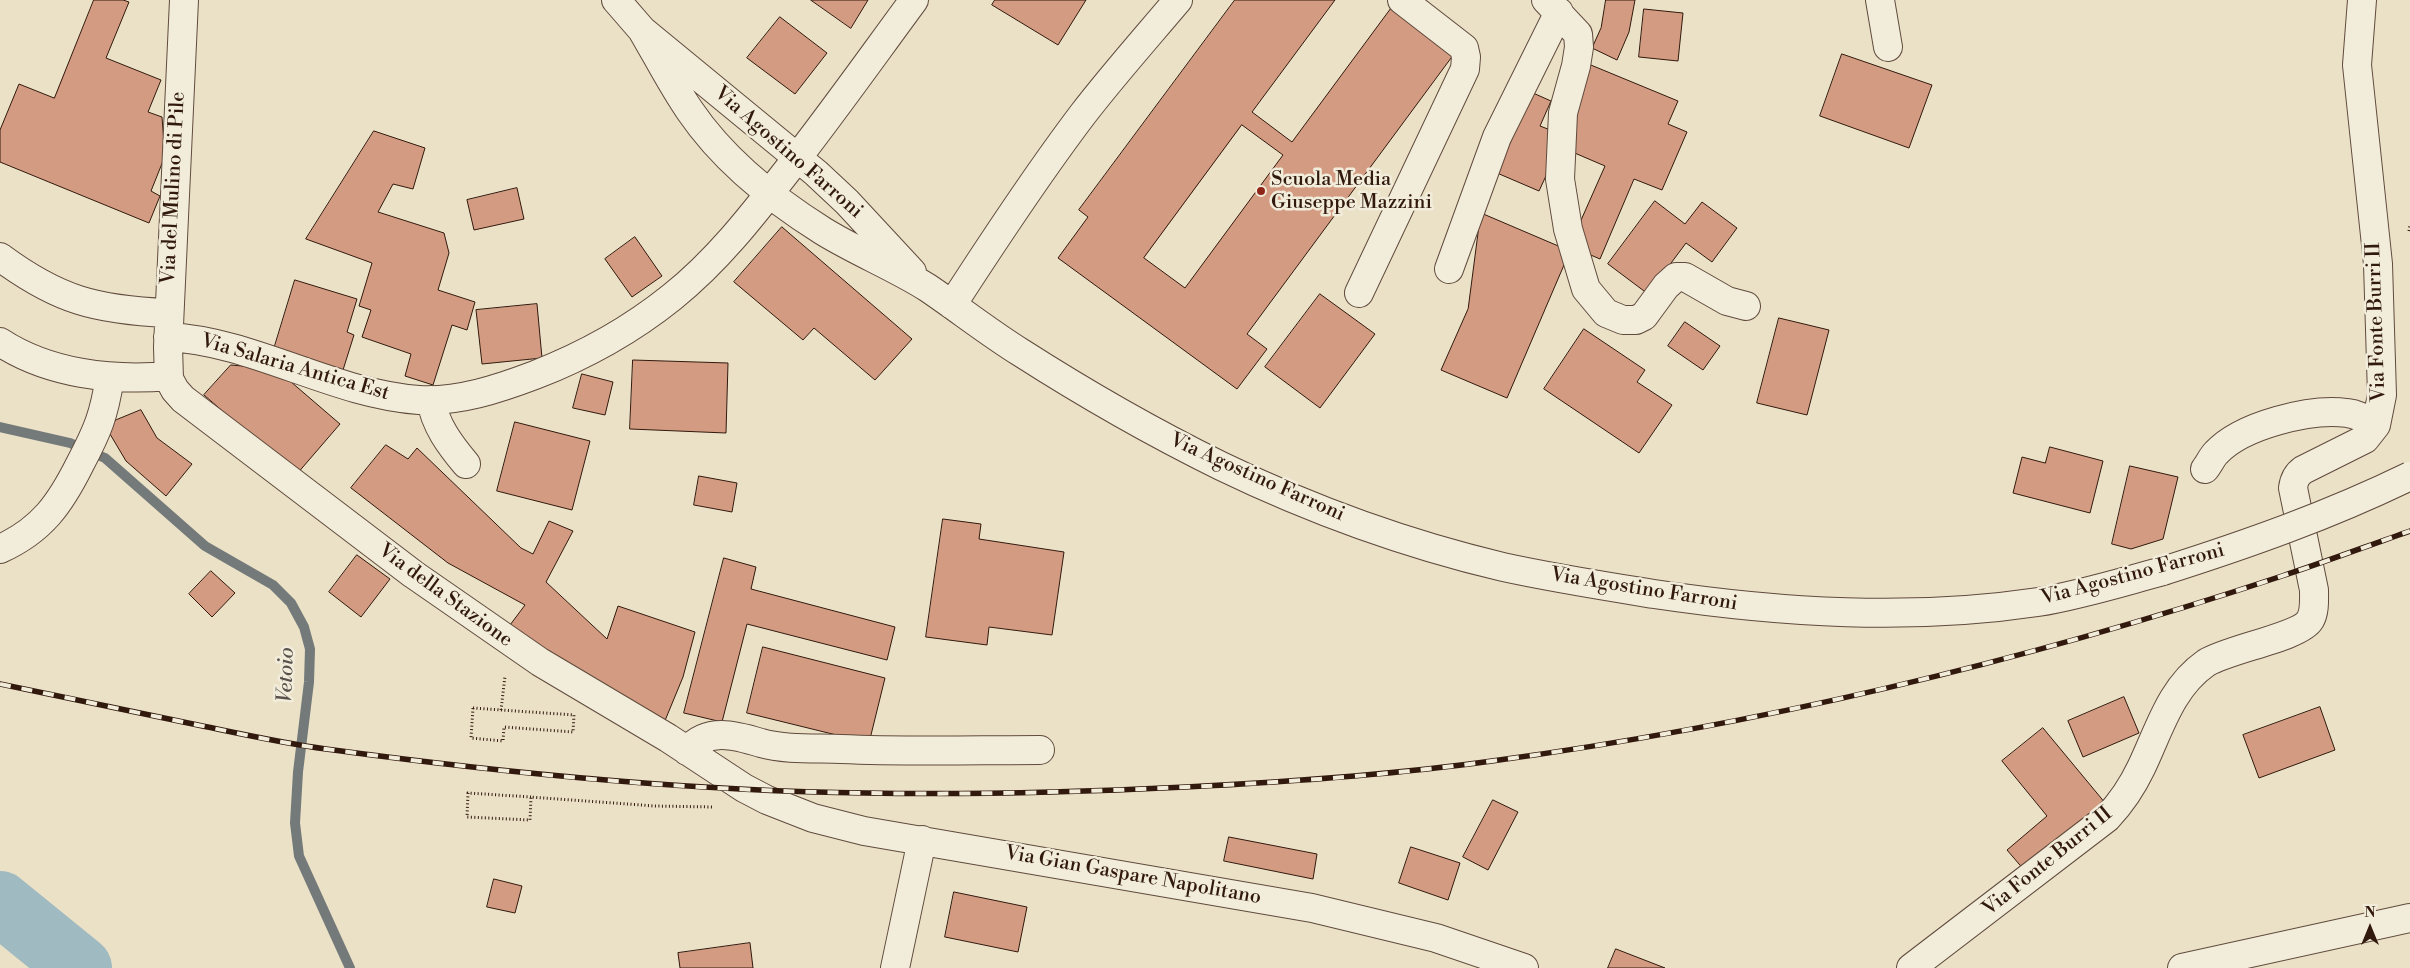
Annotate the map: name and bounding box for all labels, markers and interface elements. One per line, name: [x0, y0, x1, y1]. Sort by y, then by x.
street label: Via Agostino Farroni: [709, 82, 867, 224]
street label: Via del Mulino di Pile: [157, 91, 191, 285]
place label: Scuola Media Giuseppe Mazzini: [1271, 168, 1432, 215]
marker: Scuola Media Giuseppe Mazzini: [1255, 185, 1267, 197]
street label: Via Fonte Burri II: [2362, 242, 2392, 402]
street label: Via Salaria Antica Est: [198, 330, 392, 406]
street label: Via Agostino Farroni: [1166, 429, 1348, 527]
street label: Via della Stazione: [373, 539, 517, 653]
street label: Via Agostino Farroni: [2039, 539, 2227, 611]
street label: Via Agostino Farroni: [1549, 563, 1739, 617]
water label: Vetoio: [273, 647, 301, 703]
street label: Via Fonte Burri II: [1978, 803, 2118, 921]
street label: Via Gian Gaspare Napolitano: [1003, 842, 1263, 910]
north arrow: [2345, 903, 2395, 953]
text: N: [2364, 904, 2376, 922]

